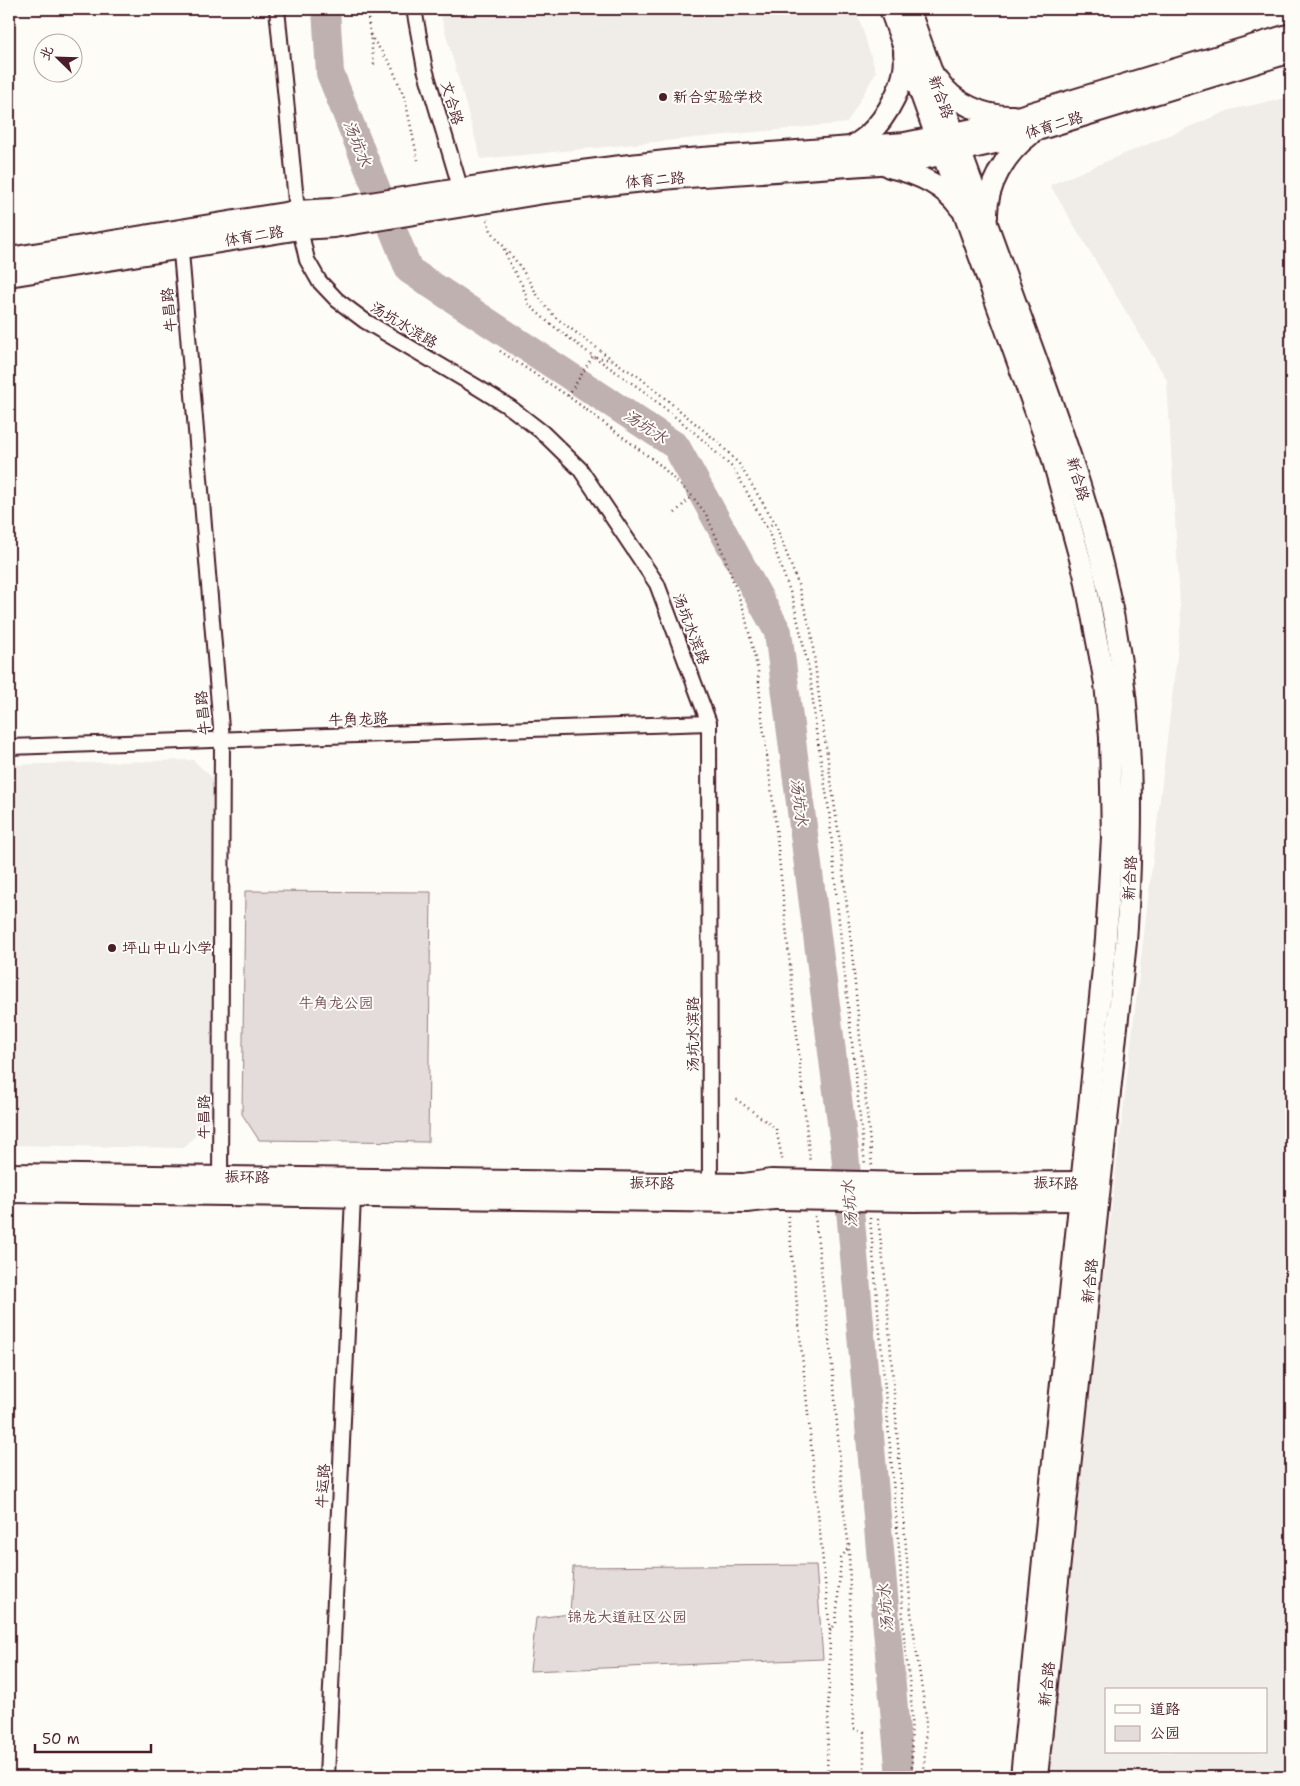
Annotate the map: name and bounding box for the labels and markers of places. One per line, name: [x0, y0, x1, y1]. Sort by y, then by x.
place label: 新合实验学校: [673, 87, 763, 107]
marker: 新合实验学校: [657, 91, 669, 103]
place label: 坪山中山小学: [122, 938, 212, 958]
marker: 坪山中山小学: [106, 942, 118, 954]

